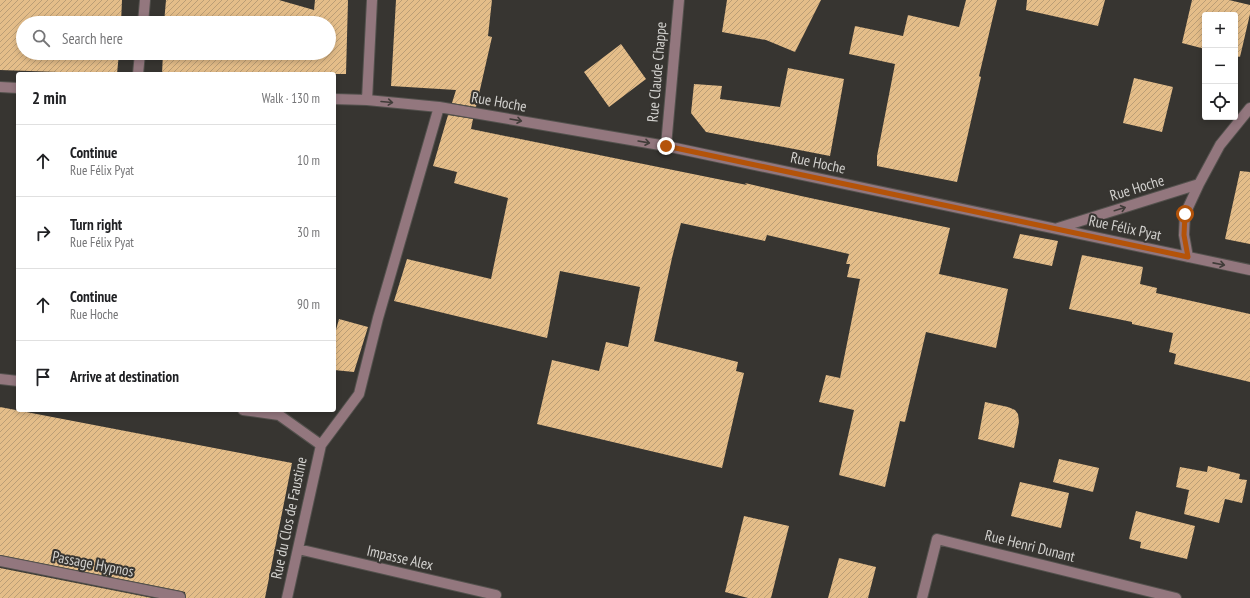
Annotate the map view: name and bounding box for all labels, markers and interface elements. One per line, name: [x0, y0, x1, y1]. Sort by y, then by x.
map controls: [1202, 12, 1238, 120]
button: +: [1202, 12, 1238, 48]
search box: [16, 16, 336, 60]
street label: Rue Claude Chappe: [643, 21, 670, 123]
icon: search: [30, 27, 52, 49]
text: Search here: [62, 29, 123, 48]
button: −: [1202, 48, 1238, 84]
button: locate: [1202, 84, 1238, 120]
text: 2 min: [32, 87, 66, 109]
street label: Rue Hoche: [470, 87, 528, 116]
text: Walk · 130 m: [262, 90, 320, 107]
one-way arrow: [380, 99, 393, 106]
one-way arrow: [509, 117, 522, 125]
route end: [657, 137, 675, 155]
one-way arrow: [637, 138, 650, 146]
text: Continue: [70, 143, 117, 162]
street label: Rue Hoche: [789, 147, 847, 178]
icon: ahead: [32, 150, 54, 172]
text: 10 m: [297, 152, 320, 169]
text: Rue Félix Pyat: [70, 162, 134, 179]
street label: Rue Hoche: [1107, 170, 1166, 205]
one-way arrow: [1113, 205, 1126, 212]
route start: [1176, 205, 1194, 223]
street label: Rue Félix Pyat: [1087, 211, 1163, 244]
text: Turn right: [70, 215, 122, 234]
icon: right: [32, 222, 54, 244]
text: 30 m: [297, 224, 320, 241]
text: Rue Félix Pyat: [70, 234, 134, 251]
one-way arrow: [1212, 260, 1225, 268]
text: Continue: [70, 287, 117, 306]
icon: ahead: [32, 294, 54, 316]
text: 90 m: [297, 296, 320, 313]
text: Rue Hoche: [70, 306, 118, 323]
icon: arrive: [32, 366, 54, 388]
text: Arrive at destination: [70, 367, 179, 386]
street label: Rue du Clos de Faustine: [266, 455, 311, 581]
street label: Rue Henri Dunant: [983, 525, 1077, 566]
street label: Impasse Alex: [365, 541, 435, 574]
street label: Passage Hypnos: [51, 546, 135, 581]

